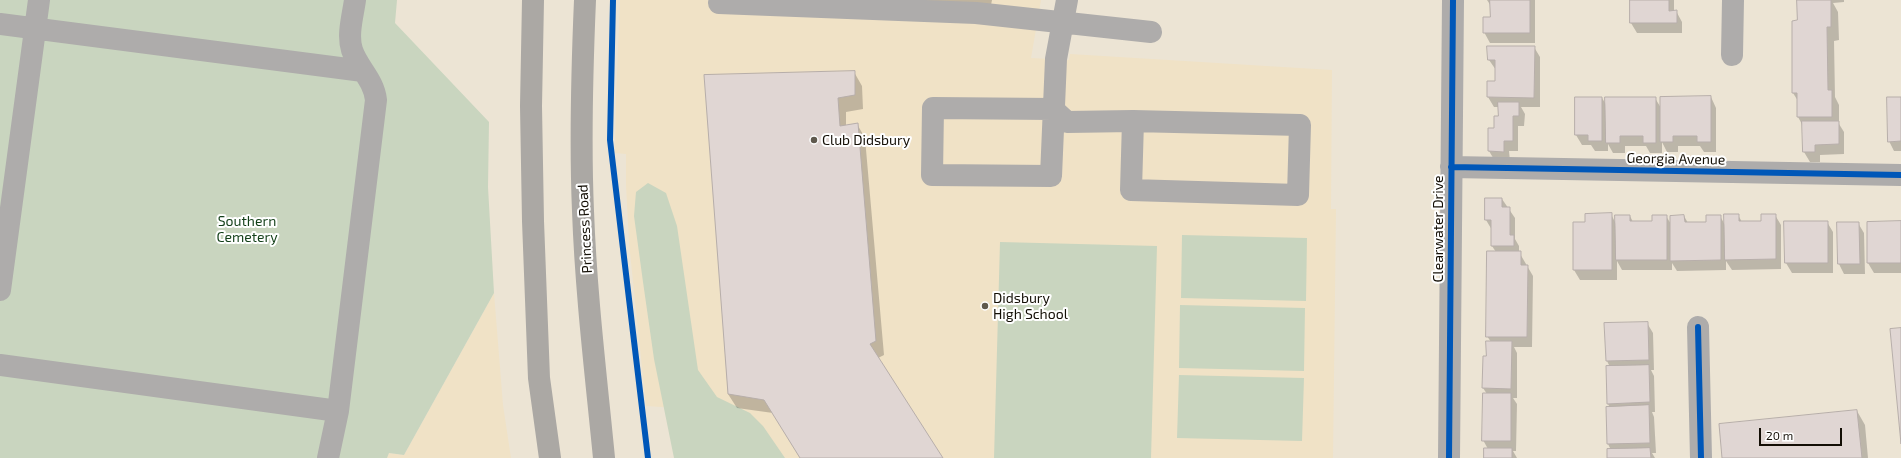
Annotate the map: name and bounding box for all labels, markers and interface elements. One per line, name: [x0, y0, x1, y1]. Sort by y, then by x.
place label: Club Didsbury: [822, 132, 910, 148]
marker: Club Didsbury: [809, 135, 819, 145]
street label: Georgia Avenue: [1626, 150, 1726, 168]
street label: Clearwater Drive: [1430, 176, 1446, 282]
street label: Princess Road: [574, 184, 596, 274]
park label: Southern Cemetery: [216, 213, 278, 246]
place label: Didsbury High School: [993, 290, 1068, 322]
marker: Didsbury High School: [980, 301, 990, 311]
scale bar: [1761, 420, 1844, 446]
text: 20 m: [1766, 428, 1793, 442]

